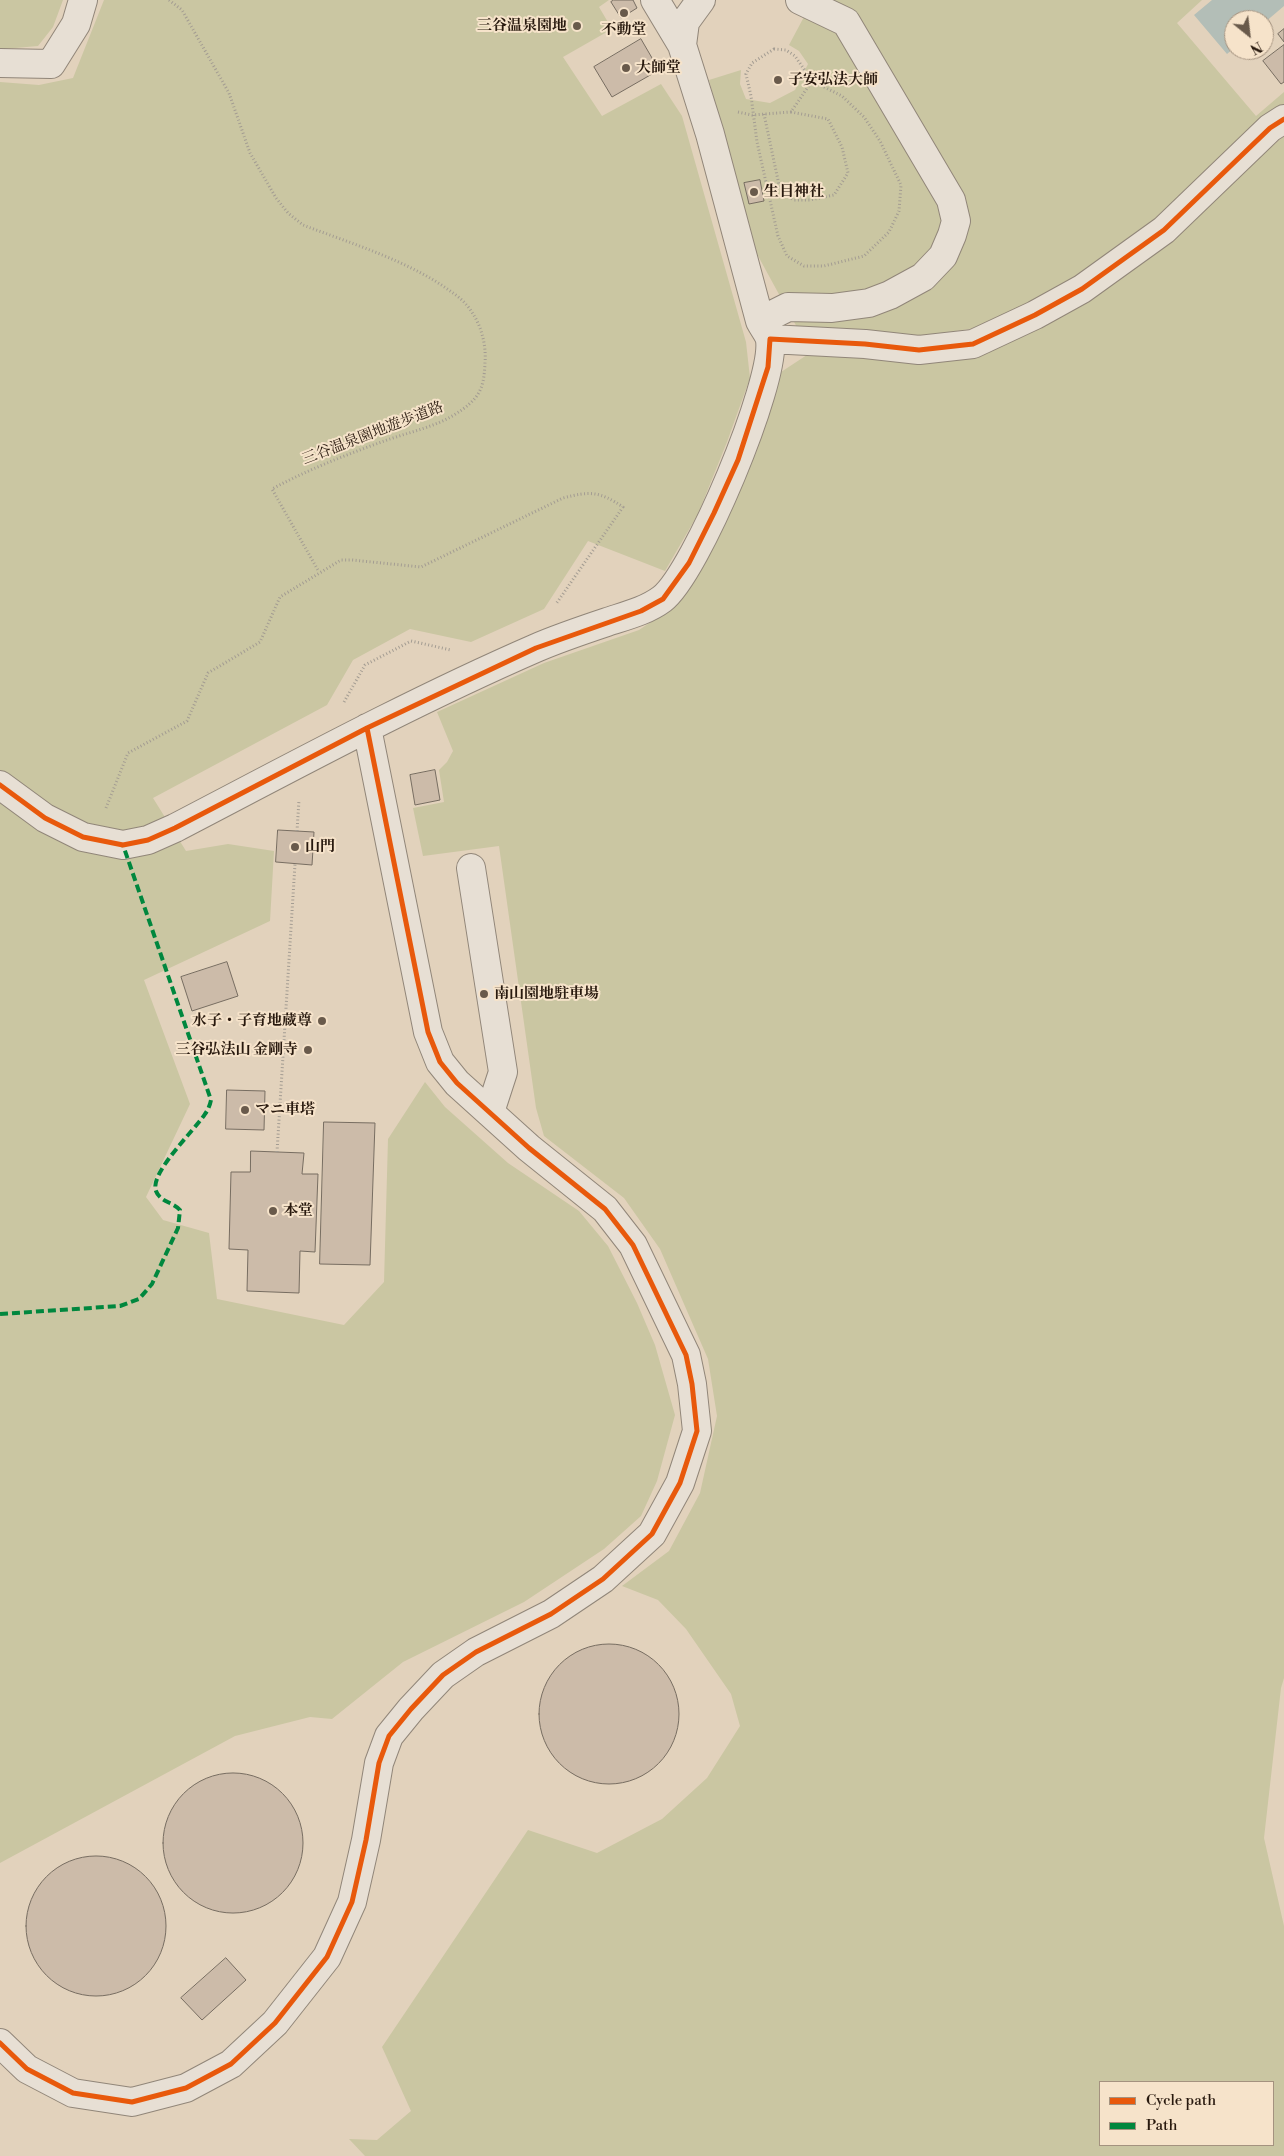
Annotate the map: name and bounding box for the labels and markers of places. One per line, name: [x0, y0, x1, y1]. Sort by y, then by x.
marker: 不動堂: [618, 7, 630, 19]
place label: 三谷温泉園地: [477, 17, 567, 35]
marker: 三谷温泉園地: [571, 20, 583, 32]
place label: 不動堂: [602, 21, 646, 39]
place label: 大師堂: [636, 59, 681, 77]
marker: 大師堂: [620, 62, 632, 74]
place label: 子安弘法大師: [788, 71, 878, 89]
marker: 子安弘法大師: [772, 74, 784, 86]
place label: 生目神社: [764, 183, 824, 201]
marker: 生目神社: [748, 186, 760, 198]
place label: 山門: [305, 838, 335, 856]
marker: 山門: [289, 841, 301, 853]
place label: 南山園地駐車場: [494, 985, 599, 1003]
marker: 南山園地駐車場: [478, 988, 490, 1000]
place label: 水子・子育地蔵尊: [192, 1012, 312, 1030]
marker: 水子・子育地蔵尊: [316, 1015, 328, 1027]
place label: 三谷弘法山 金剛寺: [176, 1041, 298, 1059]
marker: 三谷弘法山 金剛寺: [302, 1044, 314, 1056]
place label: マニ車塔: [255, 1101, 315, 1119]
marker: マニ車塔: [239, 1104, 251, 1116]
place label: 本堂: [283, 1202, 313, 1220]
marker: 本堂: [267, 1205, 279, 1217]

